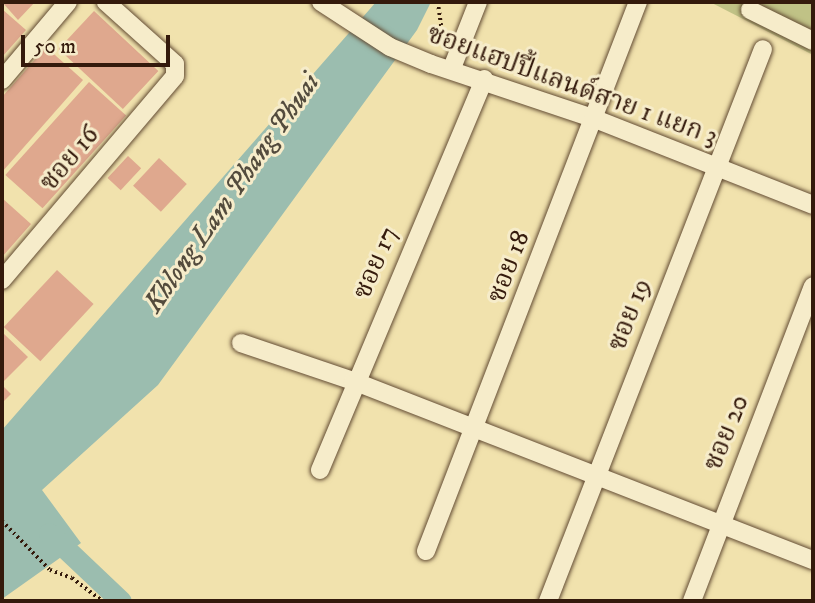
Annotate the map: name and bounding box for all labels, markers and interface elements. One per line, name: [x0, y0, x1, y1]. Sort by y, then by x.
street label: ซอยแฮปปี้แลนด์สาย 1 แยก 3: [423, 19, 721, 153]
scale bar: [24, 21, 173, 65]
text: 50 m: [34, 34, 76, 60]
water label: Khlong Lam Phang Phuai: [137, 67, 327, 319]
street label: ซอย 16: [34, 120, 106, 198]
street label: ซอย 17: [347, 222, 405, 304]
street label: ซอย 18: [481, 227, 537, 307]
street label: ซอย 19: [602, 275, 658, 355]
street label: ซอย 20: [698, 391, 756, 475]

